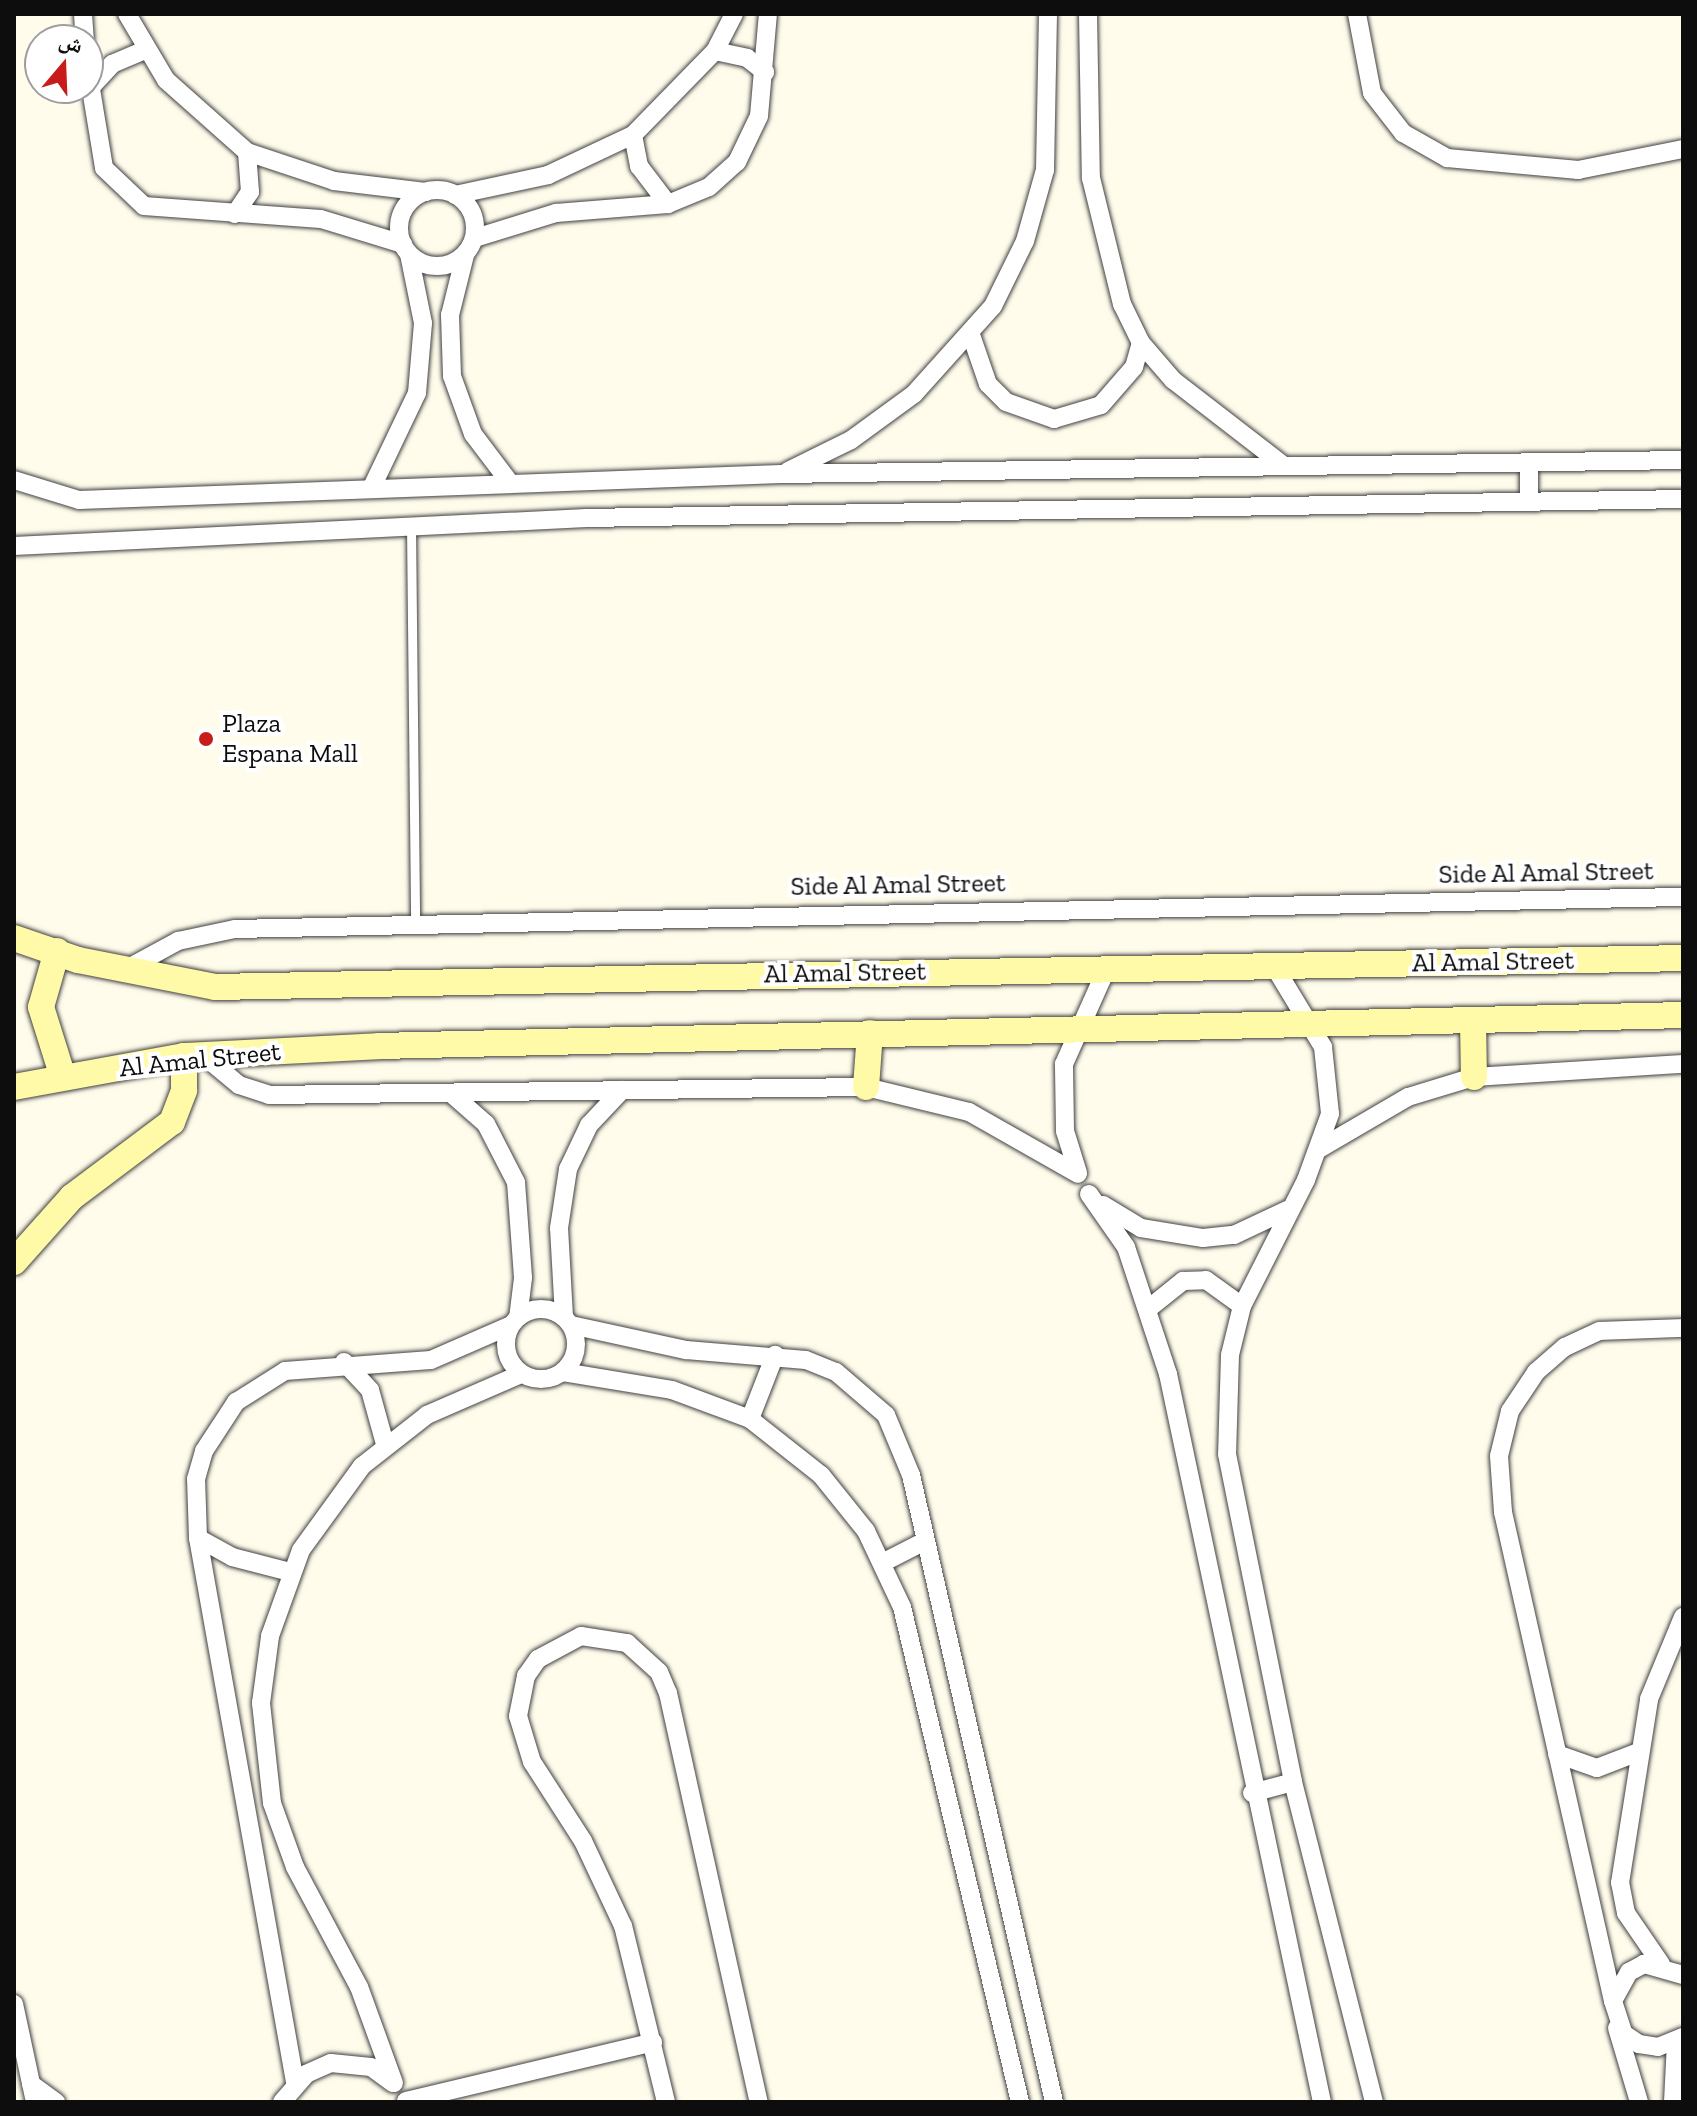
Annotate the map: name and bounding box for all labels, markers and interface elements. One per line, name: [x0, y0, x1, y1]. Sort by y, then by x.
north arrow: [24, 24, 104, 104]
text: ش: [56, 26, 87, 59]
place label: Plaza Espana Mall: [222, 708, 358, 770]
marker: Plaza Espana Mall: [197, 730, 215, 748]
street label: Side Al Amal Street: [1438, 856, 1654, 890]
street label: Side Al Amal Street: [790, 868, 1006, 902]
street label: Al Amal Street: [1411, 945, 1575, 979]
street label: Al Amal Street: [763, 956, 927, 990]
street label: Al Amal Street: [117, 1036, 283, 1084]

